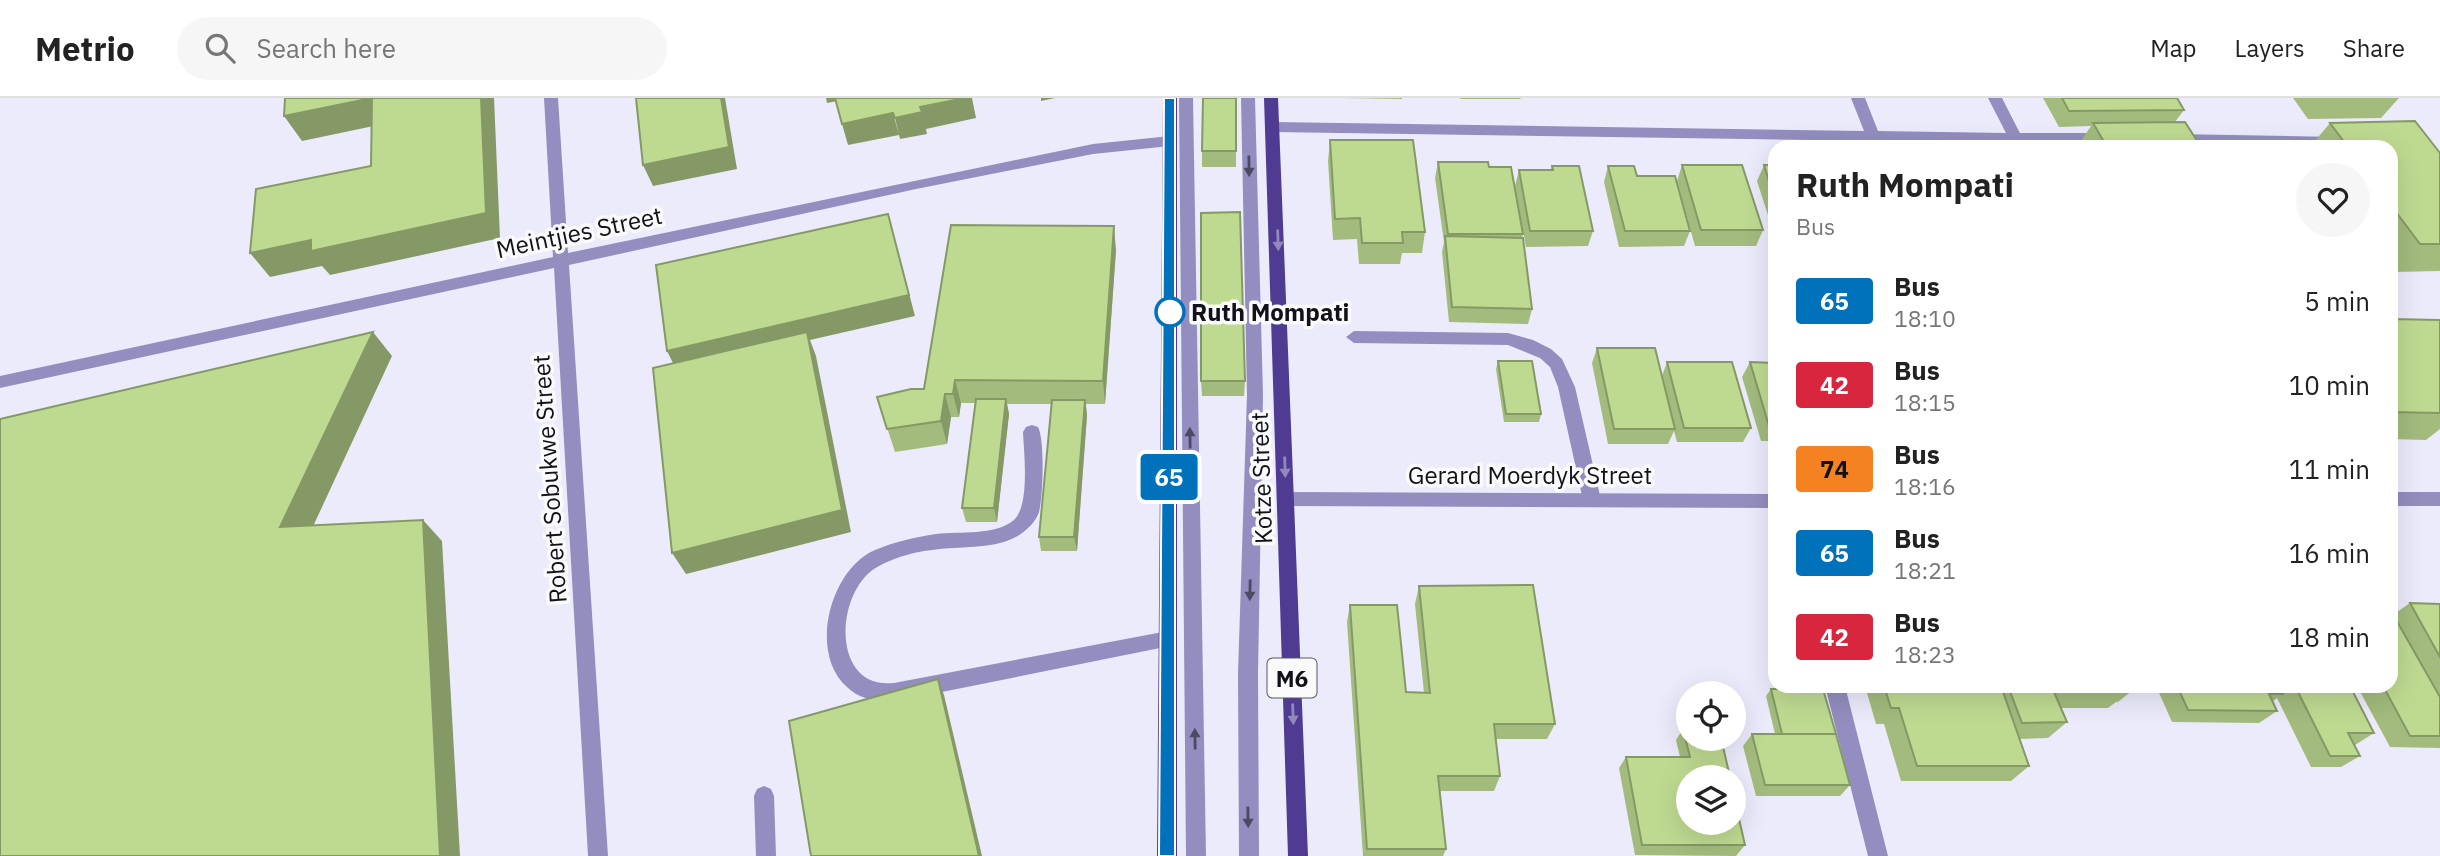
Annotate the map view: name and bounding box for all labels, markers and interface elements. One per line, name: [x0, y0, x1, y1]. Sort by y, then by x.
search box: [177, 17, 667, 80]
text: Metrio: [35, 27, 135, 70]
icon: search: [201, 29, 239, 67]
text: Search here: [257, 31, 396, 65]
text: Map: [2150, 32, 2197, 64]
text: Layers: [2235, 32, 2305, 64]
text: Share: [2343, 32, 2405, 64]
one-way arrow: [1244, 155, 1255, 177]
text: Ruth Mompati: [1796, 163, 2014, 206]
button: heart: [2296, 163, 2370, 237]
street label: Meintjies Street: [493, 199, 665, 265]
text: Bus: [1796, 211, 1835, 241]
one-way arrow: [1272, 229, 1283, 251]
text: Bus: [1894, 269, 1940, 303]
text: 5 min: [2304, 284, 2370, 318]
text: 65: [1820, 285, 1849, 317]
place label: Ruth Mompati: [1191, 296, 1349, 328]
marker: Ruth Mompati: [1155, 297, 1185, 327]
text: 18:10: [1894, 303, 1956, 333]
text: Bus: [1894, 353, 1940, 387]
street label: Robert Sobukwe Street: [524, 354, 574, 604]
text: 10 min: [2289, 368, 2370, 402]
text: 42: [1820, 369, 1849, 401]
text: 18:15: [1894, 387, 1956, 417]
street label: Kotze Street: [1243, 411, 1279, 545]
one-way arrow: [1185, 427, 1196, 449]
text: Bus: [1894, 437, 1940, 471]
text: 11 min: [2289, 452, 2370, 486]
text: 74: [1820, 453, 1849, 485]
line badge: 65: [1138, 454, 1200, 500]
one-way arrow: [1279, 456, 1290, 478]
street label: Gerard Moerdyk Street: [1408, 459, 1652, 491]
text: 65: [1155, 461, 1183, 493]
text: 18:16: [1894, 471, 1956, 501]
text: Bus: [1894, 521, 1940, 555]
text: 16 min: [2289, 536, 2370, 570]
text: 65: [1820, 537, 1849, 569]
text: 18:21: [1894, 555, 1956, 585]
one-way arrow: [1245, 579, 1256, 601]
text: Bus: [1894, 605, 1940, 639]
text: 18 min: [2289, 620, 2370, 654]
text: 42: [1820, 621, 1849, 653]
text: 18:23: [1894, 639, 1956, 669]
road number: M6: [1268, 658, 1316, 698]
map controls: [1676, 681, 1746, 835]
button: locate: [1676, 681, 1746, 751]
one-way arrow: [1288, 704, 1299, 726]
one-way arrow: [1189, 728, 1201, 750]
button: layers: [1676, 765, 1746, 835]
one-way arrow: [1243, 806, 1254, 828]

